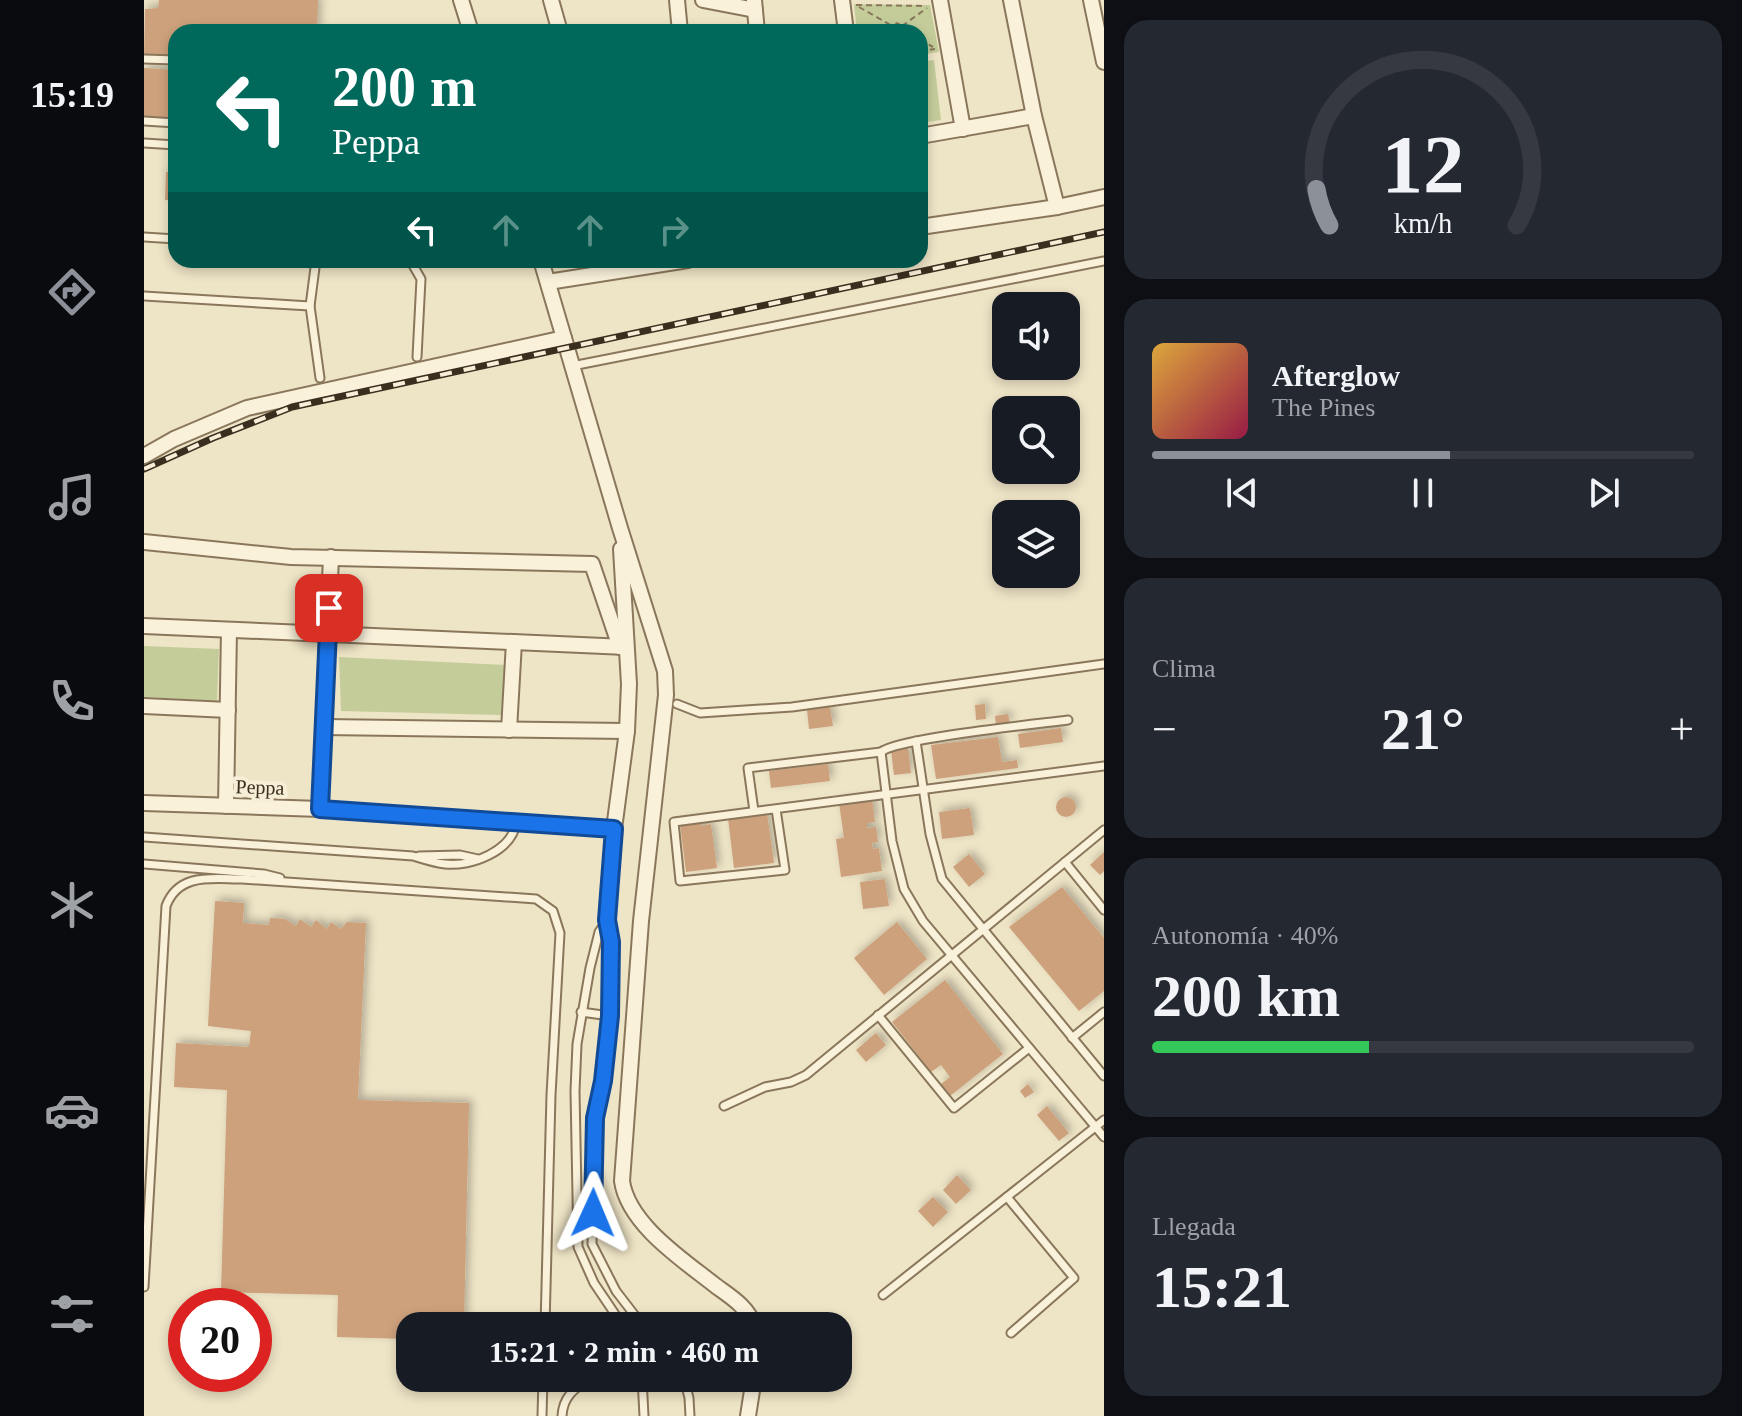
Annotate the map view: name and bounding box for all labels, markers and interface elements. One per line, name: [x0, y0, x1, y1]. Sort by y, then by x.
icon: left: [200, 56, 304, 160]
text: 200 m: [332, 56, 477, 118]
text: 15:19: [30, 75, 114, 115]
text: 12: [1381, 117, 1465, 209]
text: Peppa: [332, 122, 420, 162]
icon: left: [400, 208, 444, 252]
icon: ahead: [484, 208, 528, 252]
icon: ahead: [568, 208, 612, 252]
icon: right: [652, 208, 696, 252]
text: km/h: [1394, 208, 1452, 239]
icon: directions: [44, 264, 100, 320]
map controls: [992, 292, 1080, 588]
button: sound: [992, 292, 1080, 380]
text: Afterglow: [1272, 359, 1400, 392]
text: The Pines: [1272, 393, 1375, 422]
button: search: [992, 396, 1080, 484]
icon: music: [44, 469, 100, 525]
icon: previous: [1220, 471, 1264, 515]
icon: pause: [1401, 471, 1445, 515]
icon: next: [1582, 471, 1626, 515]
button: layers: [992, 500, 1080, 588]
pin: [295, 574, 363, 642]
icon: arrive: [307, 586, 351, 630]
text: Clima: [1152, 654, 1216, 683]
icon: phone: [44, 673, 100, 729]
text: 21°: [1381, 696, 1465, 762]
text: −: [1152, 705, 1177, 754]
text: +: [1669, 705, 1694, 754]
street label: Peppa: [235, 775, 285, 800]
icon: climate: [44, 877, 100, 933]
text: Autonomía · 40%: [1152, 921, 1338, 950]
text: 200 km: [1152, 963, 1340, 1029]
icon: car: [44, 1082, 100, 1138]
position arrow: [551, 1171, 635, 1255]
text: Llegada: [1152, 1212, 1236, 1241]
text: 15:21: [1152, 1254, 1292, 1320]
icon: filters: [44, 1286, 100, 1342]
speed limit sign: 20: [168, 1288, 272, 1392]
text: 15:21 · 2 min · 460 m: [489, 1335, 759, 1368]

